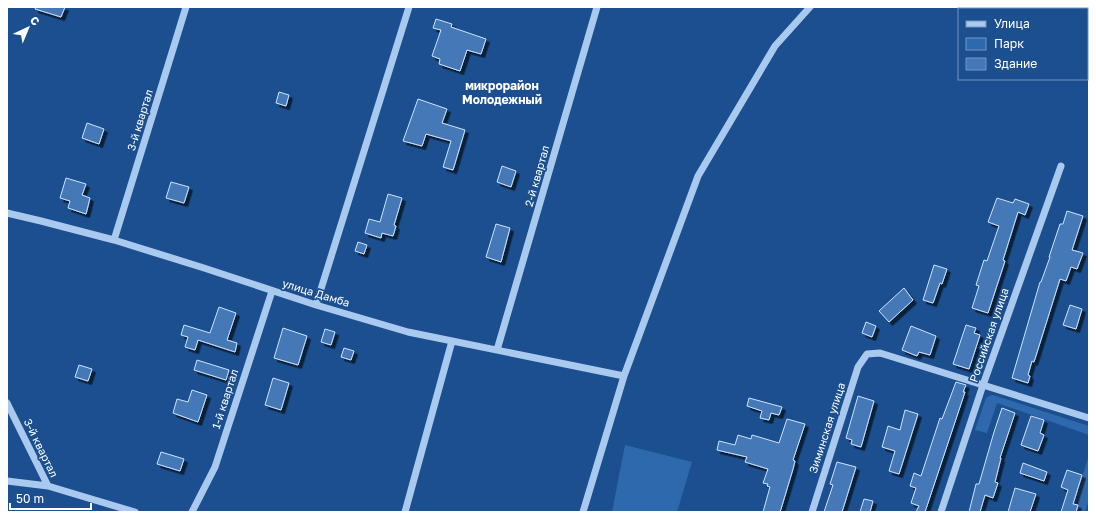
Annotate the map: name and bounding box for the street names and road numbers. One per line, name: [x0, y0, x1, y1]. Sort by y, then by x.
street label: 3-й квартал: [124, 88, 155, 152]
street label: 2-й квартал: [522, 144, 551, 208]
street label: улица Дамба: [281, 276, 351, 309]
street label: Российская улица: [966, 286, 1011, 384]
street label: 1-й квартал: [209, 367, 240, 430]
street label: Зиминская улица: [806, 381, 847, 475]
street label: 3-й квартал: [22, 416, 61, 479]

